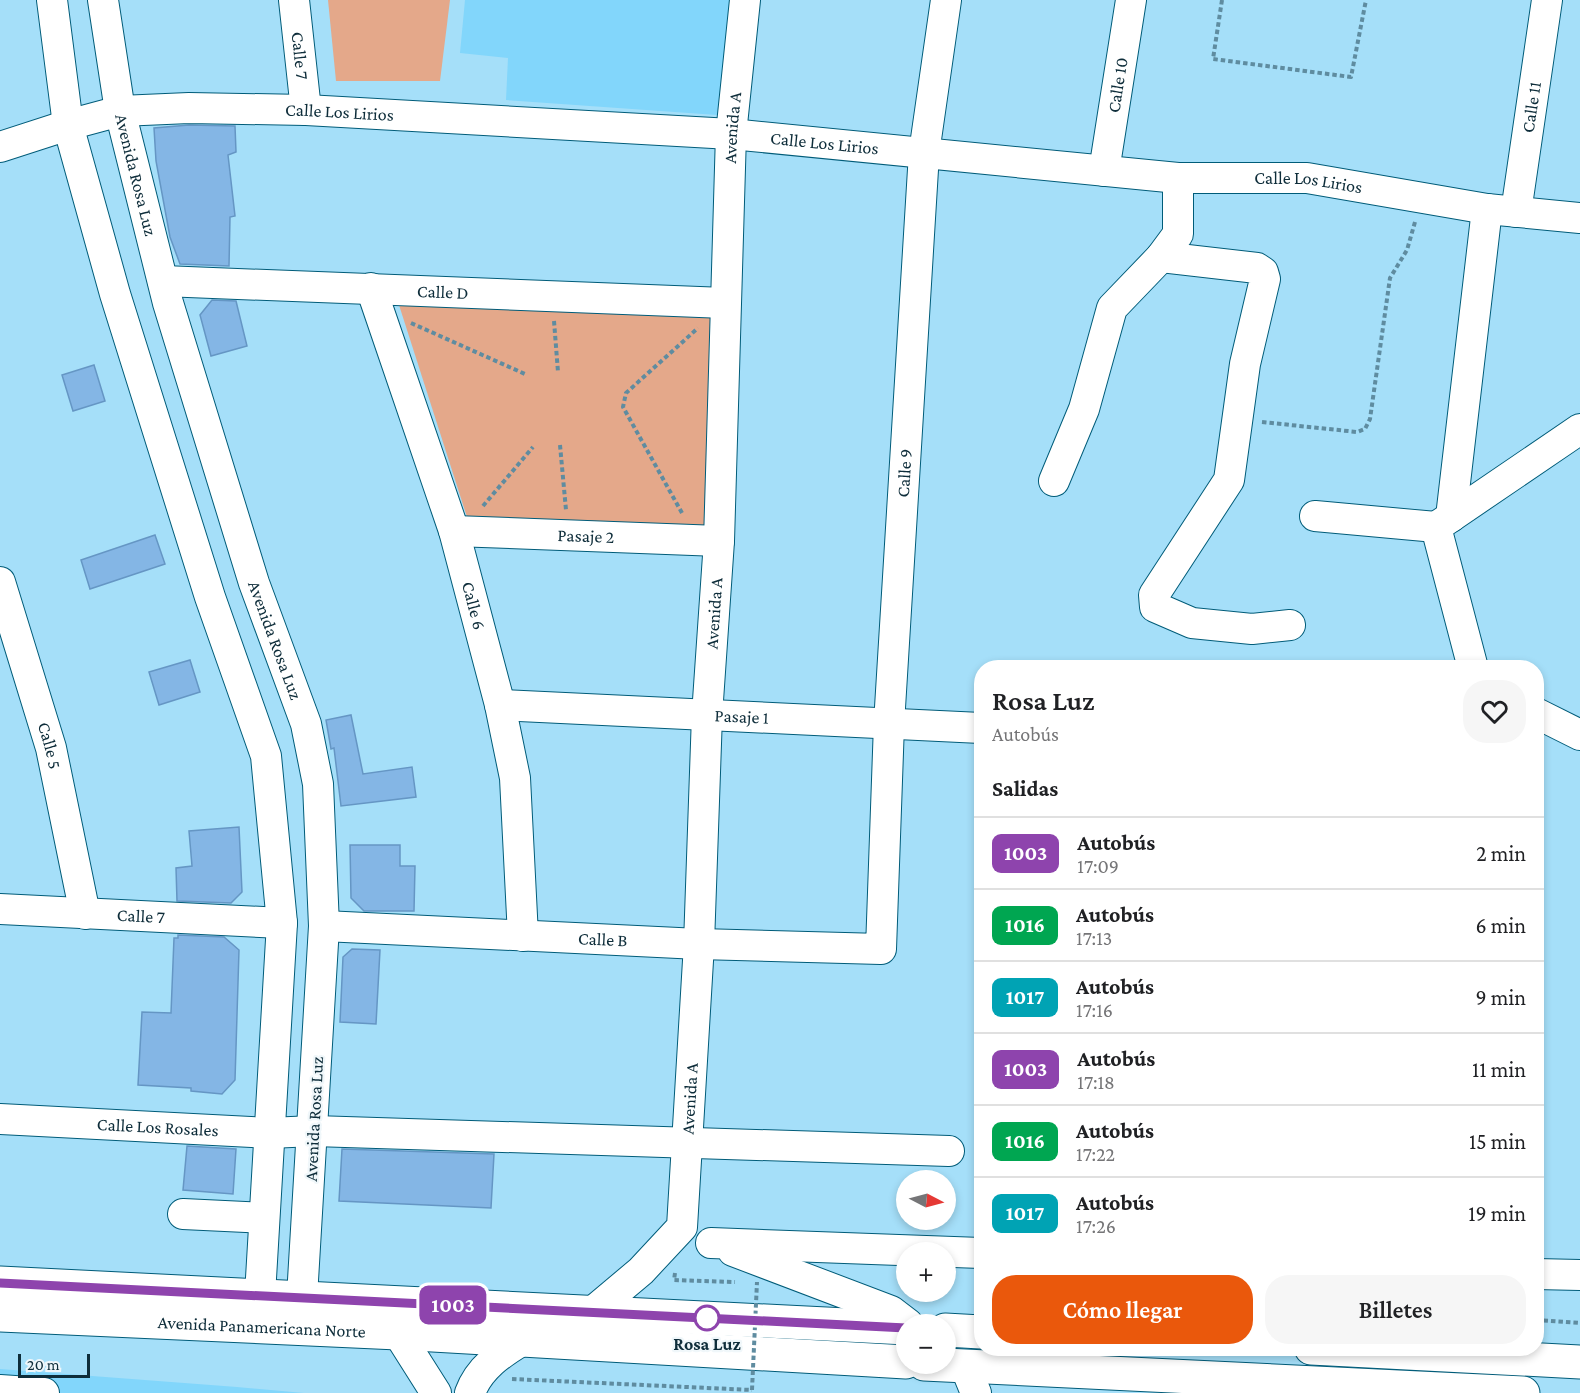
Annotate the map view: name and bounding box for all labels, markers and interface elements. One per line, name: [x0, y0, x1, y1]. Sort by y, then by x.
street label: Calle 7: [288, 31, 313, 81]
street label: Calle 10: [1103, 56, 1132, 114]
street label: Calle 11: [1518, 80, 1545, 134]
street label: Avenida A: [720, 90, 745, 164]
street label: Calle Los Lirios: [285, 100, 394, 125]
street label: Avenida Rosa Luz: [111, 112, 161, 238]
street label: Calle Los Lirios: [769, 128, 880, 158]
street label: Calle Los Lirios: [1254, 167, 1364, 197]
street label: Calle D: [417, 281, 469, 303]
street label: Calle 9: [893, 448, 916, 498]
street label: Pasaje 2: [557, 525, 615, 547]
street label: Avenida A: [702, 576, 727, 650]
street label: Avenida Rosa Luz: [244, 578, 306, 703]
street label: Calle 6: [458, 580, 490, 632]
button: heart: [1463, 680, 1526, 743]
text: Rosa Luz: [992, 685, 1095, 716]
street label: Pasaje 1: [714, 705, 769, 728]
street label: Calle 5: [34, 720, 65, 771]
text: Autobús: [992, 723, 1059, 745]
text: Salidas: [992, 776, 1058, 801]
text: Autobús: [1077, 830, 1155, 855]
text: 1003: [1004, 841, 1047, 865]
text: 2 min: [1476, 841, 1526, 866]
text: 17:09: [1077, 855, 1119, 877]
text: Autobús: [1076, 902, 1154, 927]
street label: Calle 7: [116, 905, 165, 927]
text: 1016: [1005, 913, 1045, 937]
text: 6 min: [1475, 913, 1526, 938]
text: 17:13: [1076, 927, 1112, 949]
street label: Calle B: [577, 928, 628, 951]
text: Autobús: [1076, 974, 1154, 999]
text: 1017: [1006, 985, 1044, 1009]
text: 9 min: [1475, 985, 1526, 1010]
text: 17:16: [1076, 999, 1113, 1021]
text: Autobús: [1077, 1046, 1155, 1071]
street label: Avenida Rosa Luz: [301, 1056, 327, 1182]
text: 1003: [1004, 1057, 1047, 1081]
text: 11 min: [1472, 1057, 1526, 1082]
street label: Avenida A: [678, 1062, 702, 1135]
text: 17:18: [1077, 1071, 1115, 1093]
street label: Calle Los Rosales: [96, 1114, 219, 1140]
text: Autobús: [1076, 1118, 1154, 1143]
text: 1016: [1005, 1129, 1045, 1153]
text: 15 min: [1469, 1129, 1526, 1154]
text: 17:22: [1076, 1143, 1115, 1165]
north arrow: [896, 1170, 956, 1230]
map controls: [896, 1170, 956, 1374]
text: Autobús: [1076, 1190, 1154, 1215]
text: 1017: [1006, 1201, 1044, 1225]
text: 19 min: [1468, 1201, 1526, 1226]
text: 17:26: [1076, 1215, 1116, 1237]
button: +: [896, 1242, 956, 1302]
button: Cómo llegar: [992, 1275, 1253, 1344]
button: Billetes: [1265, 1275, 1526, 1344]
line badge: 1003: [411, 1286, 495, 1324]
text: 1003: [431, 1293, 475, 1317]
marker: Rosa Luz: [694, 1305, 720, 1331]
street label: Avenida Panamericana Norte: [157, 1312, 366, 1342]
button: −: [896, 1314, 956, 1374]
place label: Rosa Luz: [673, 1334, 741, 1354]
scale bar: [18, 1351, 90, 1378]
text: 20 m: [27, 1356, 60, 1373]

